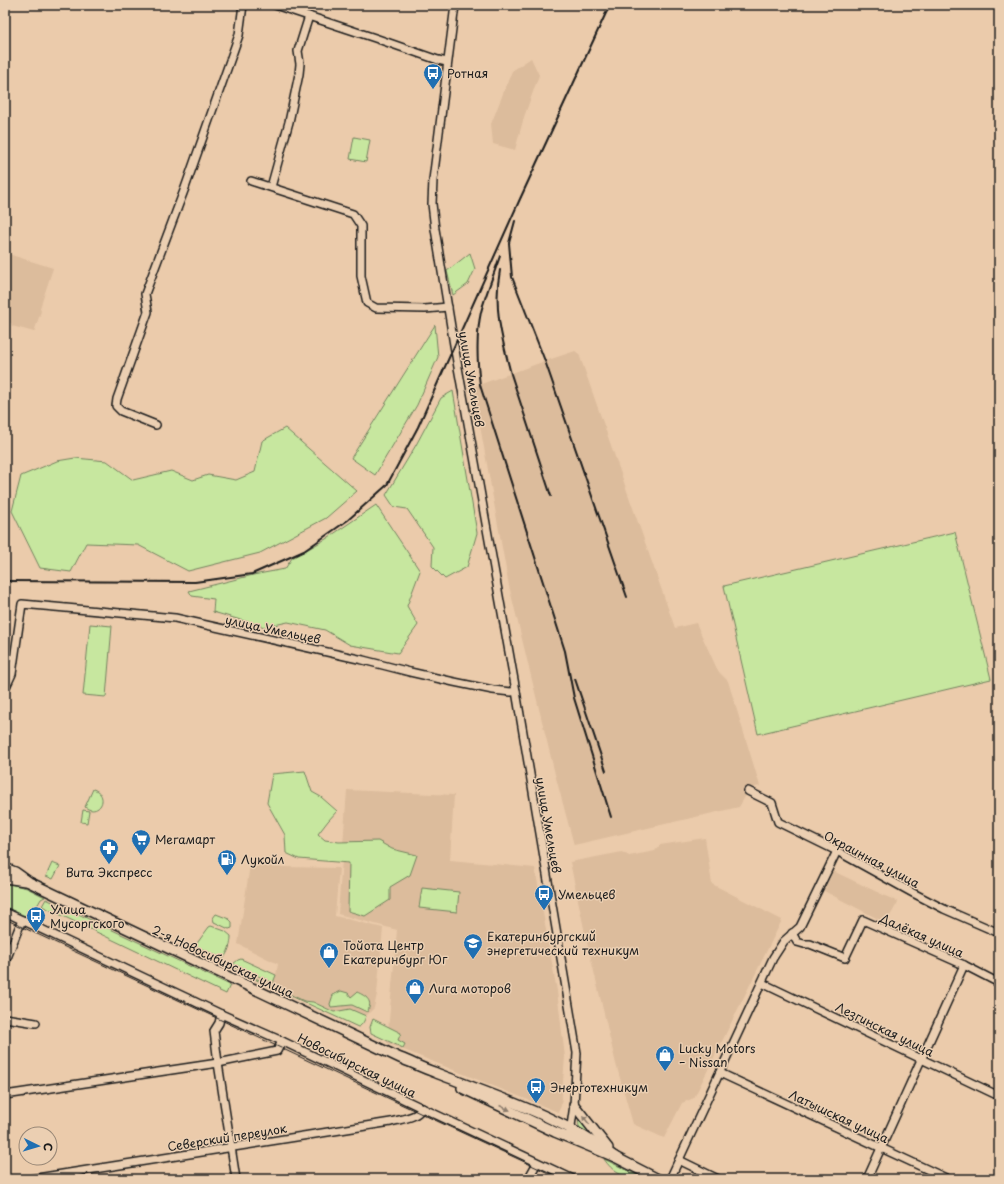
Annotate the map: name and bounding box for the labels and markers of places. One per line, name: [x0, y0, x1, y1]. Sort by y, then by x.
bus stop icon: Ротная: [422, 62, 444, 90]
place label: Ротная: [447, 64, 488, 82]
supermarket icon: Мегамарт: [130, 828, 152, 856]
place label: Мегамарт: [155, 830, 216, 848]
pharmacy icon: Вита Экспресс: [98, 837, 120, 865]
fuel station icon: Лукойл: [216, 848, 238, 876]
place label: Лукойл: [241, 850, 284, 868]
place label: Вита Экспресс: [65, 863, 153, 881]
bus stop icon: Умельцев: [533, 883, 555, 911]
place label: Умельцев: [558, 885, 616, 903]
place label: Улица Мусоргского: [50, 900, 125, 932]
bus stop icon: Улица Мусоргского: [25, 905, 47, 933]
place label: Екатеринбургский энергетический техникум: [487, 927, 639, 959]
school or university icon: Екатеринбургский энергетический техникум: [462, 932, 484, 960]
place label: Тойота Центр Екатеринбург Юг: [343, 936, 448, 968]
shop icon: Тойота Центр Екатеринбург Юг: [318, 941, 340, 969]
shop icon: Лига моторов: [404, 977, 426, 1005]
place label: Лига моторов: [429, 979, 511, 997]
place label: Lucky Motors – Nissan: [679, 1039, 756, 1071]
shop icon: Lucky Motors – Nissan: [654, 1044, 676, 1072]
bus stop icon: Энерготехникум: [525, 1076, 547, 1104]
place label: Энерготехникум: [550, 1078, 648, 1096]

